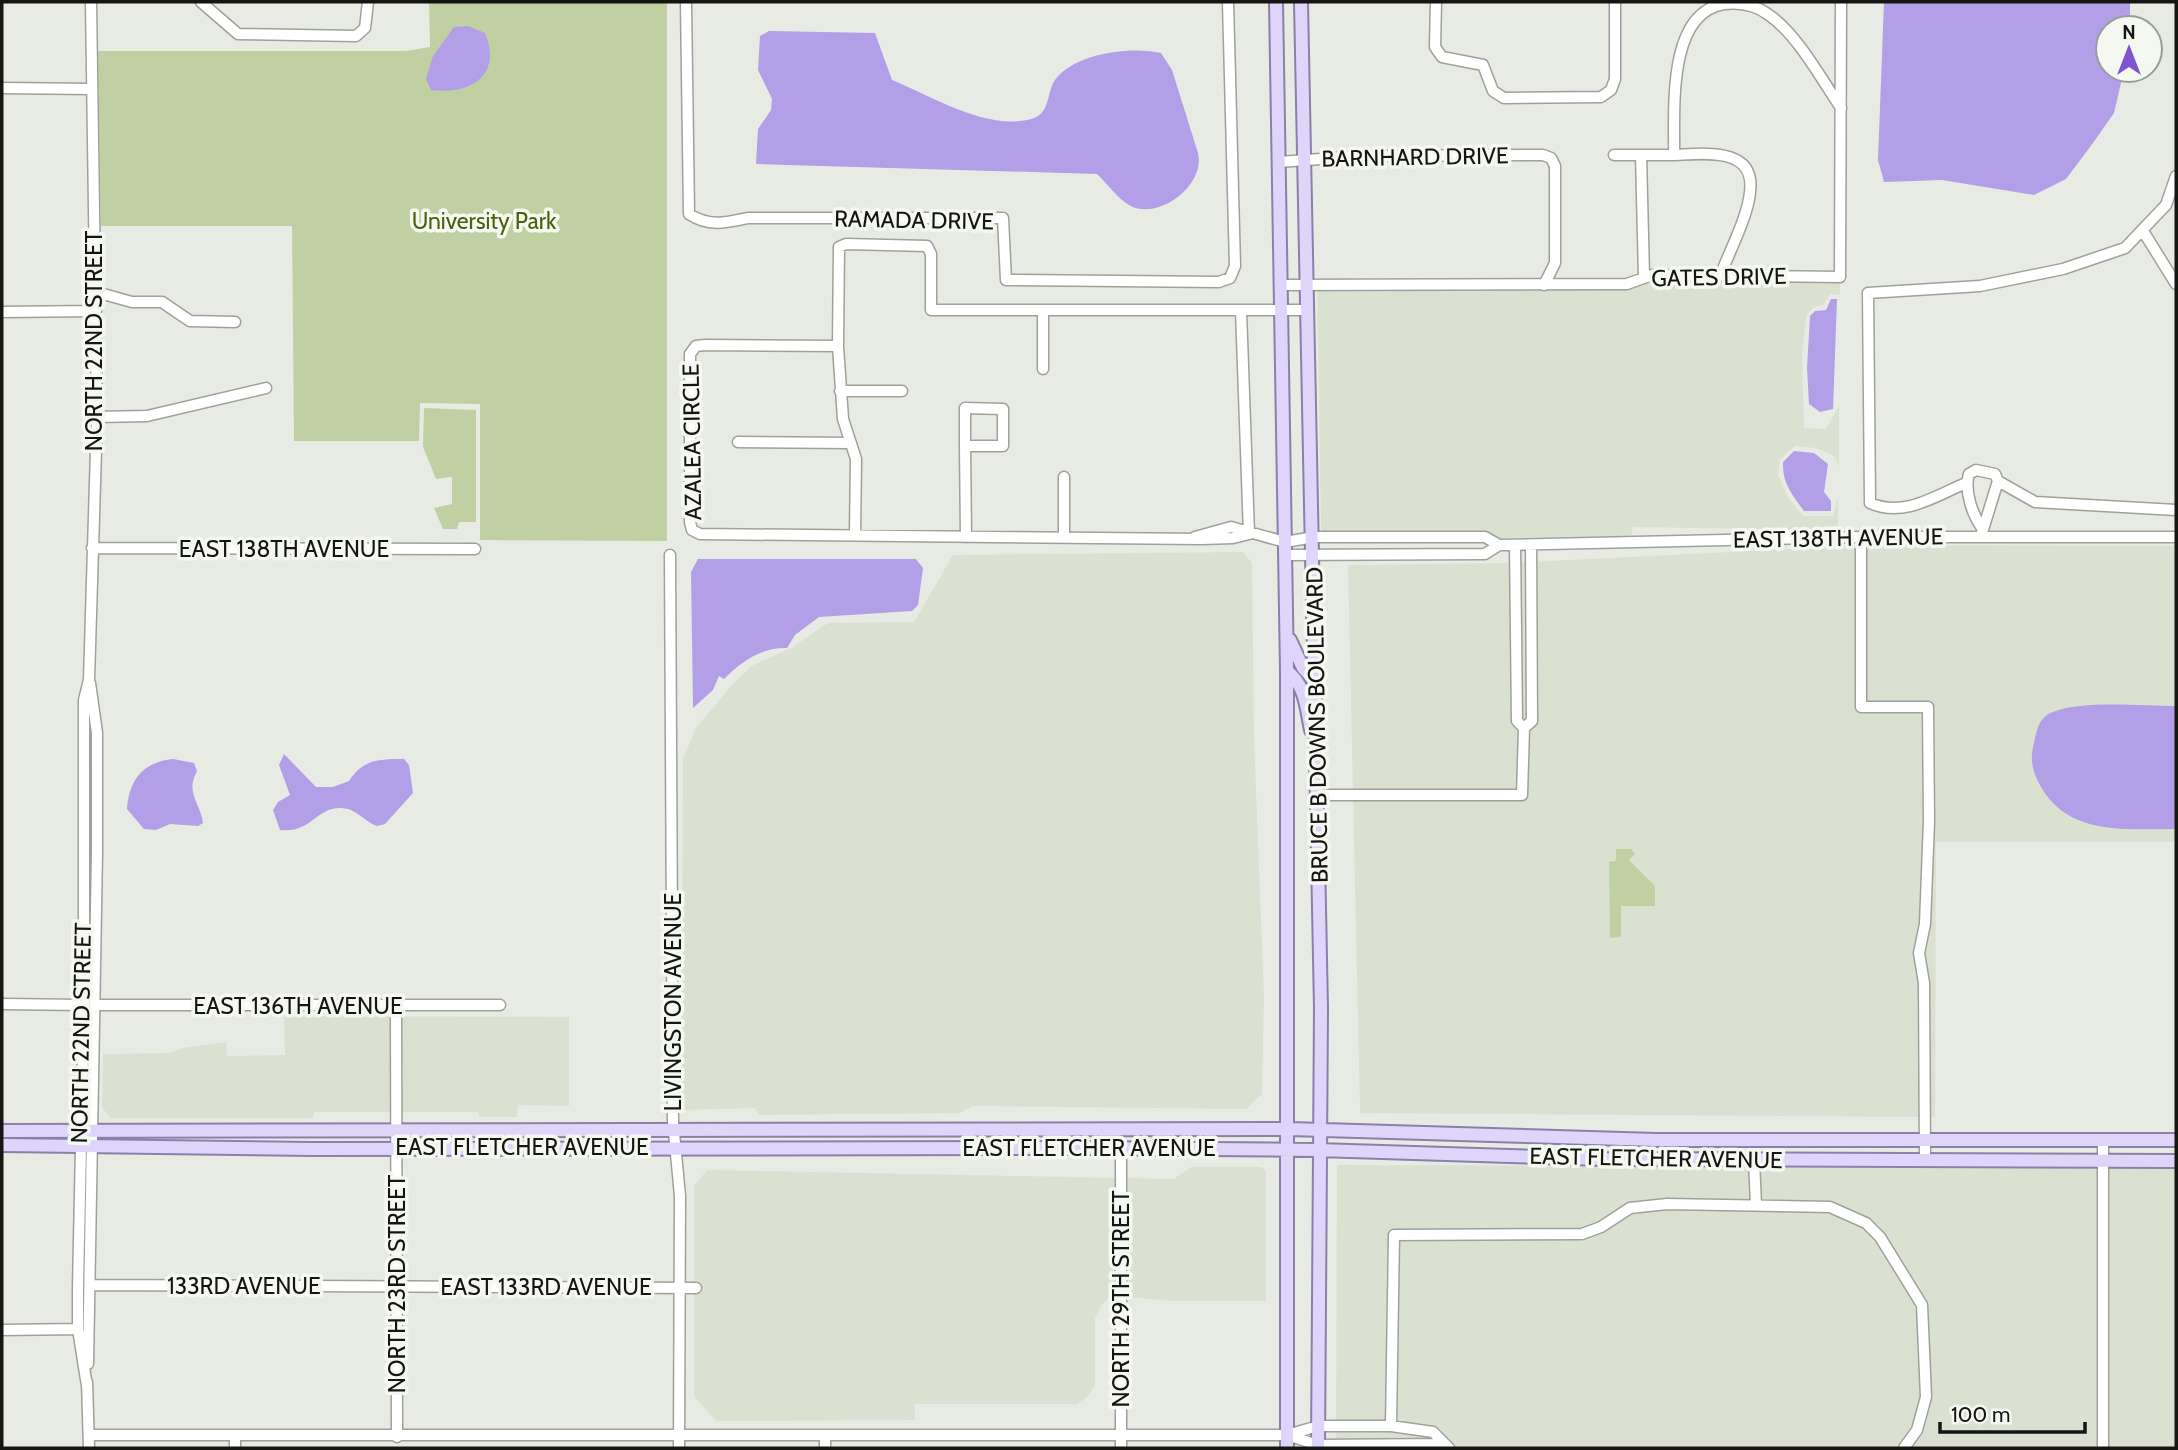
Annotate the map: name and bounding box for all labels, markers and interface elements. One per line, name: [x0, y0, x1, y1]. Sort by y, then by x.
north arrow: [2094, 14, 2164, 84]
text: N: [2122, 21, 2136, 44]
street label: BARNHARD DRIVE: [1321, 141, 1509, 173]
street label: RAMADA DRIVE: [834, 205, 994, 235]
park label: University Park: [412, 207, 557, 235]
street label: NORTH 22ND STREET: [80, 231, 108, 451]
street label: GATES DRIVE: [1651, 262, 1787, 292]
street label: AZALEA CIRCLE: [677, 363, 707, 521]
street label: EAST 138TH AVENUE: [1732, 522, 1944, 554]
street label: EAST 138TH AVENUE: [179, 535, 389, 563]
street label: BRUCE B DOWNS BOULEVARD: [1300, 567, 1334, 883]
street label: LIVINGSTON AVENUE: [659, 893, 687, 1111]
street label: NORTH 22ND STREET: [65, 922, 97, 1144]
street label: EAST 136TH AVENUE: [193, 992, 403, 1020]
street label: EAST FLETCHER AVENUE: [395, 1133, 649, 1161]
street label: EAST FLETCHER AVENUE: [962, 1134, 1216, 1162]
street label: EAST FLETCHER AVENUE: [1529, 1142, 1783, 1174]
street label: NORTH 23RD STREET: [383, 1175, 411, 1393]
street label: NORTH 29TH STREET: [1107, 1190, 1135, 1408]
street label: 133RD AVENUE: [167, 1272, 321, 1300]
street label: EAST 133RD AVENUE: [440, 1273, 652, 1301]
scale bar: [1940, 1390, 2085, 1434]
text: 100 m: [1951, 1402, 2010, 1427]

